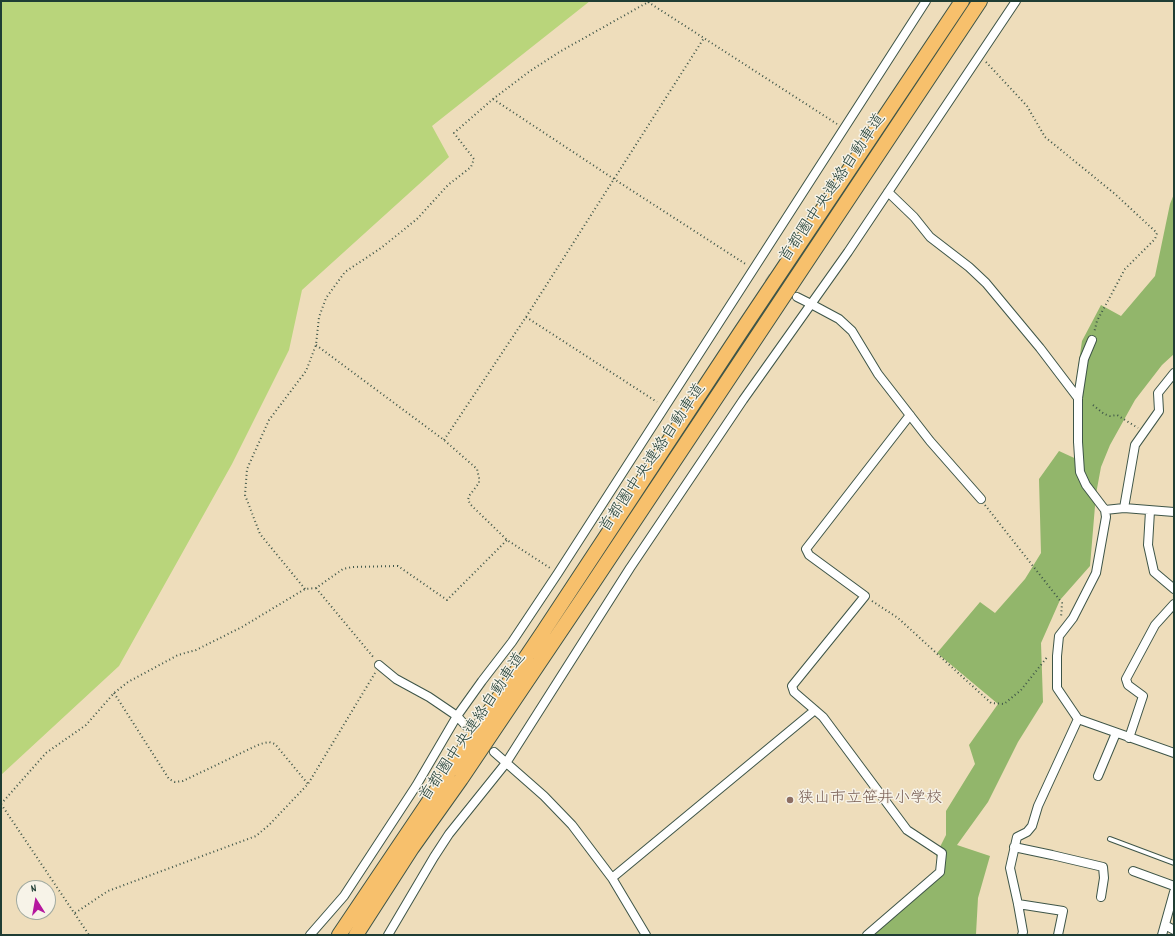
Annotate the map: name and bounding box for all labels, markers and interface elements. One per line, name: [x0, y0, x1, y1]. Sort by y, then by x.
street label: 首都圏中央連絡自動車道: [777, 111, 891, 267]
street label: 首都圏中央連絡自動車道: [597, 381, 711, 537]
street label: 首都圏中央連絡自動車道: [417, 650, 531, 806]
place label: 狭山市立笹井小学校: [798, 790, 942, 810]
marker: 狭山市立笹井小学校: [785, 795, 795, 805]
north arrow: [16, 880, 56, 920]
text: N: [30, 881, 38, 898]

